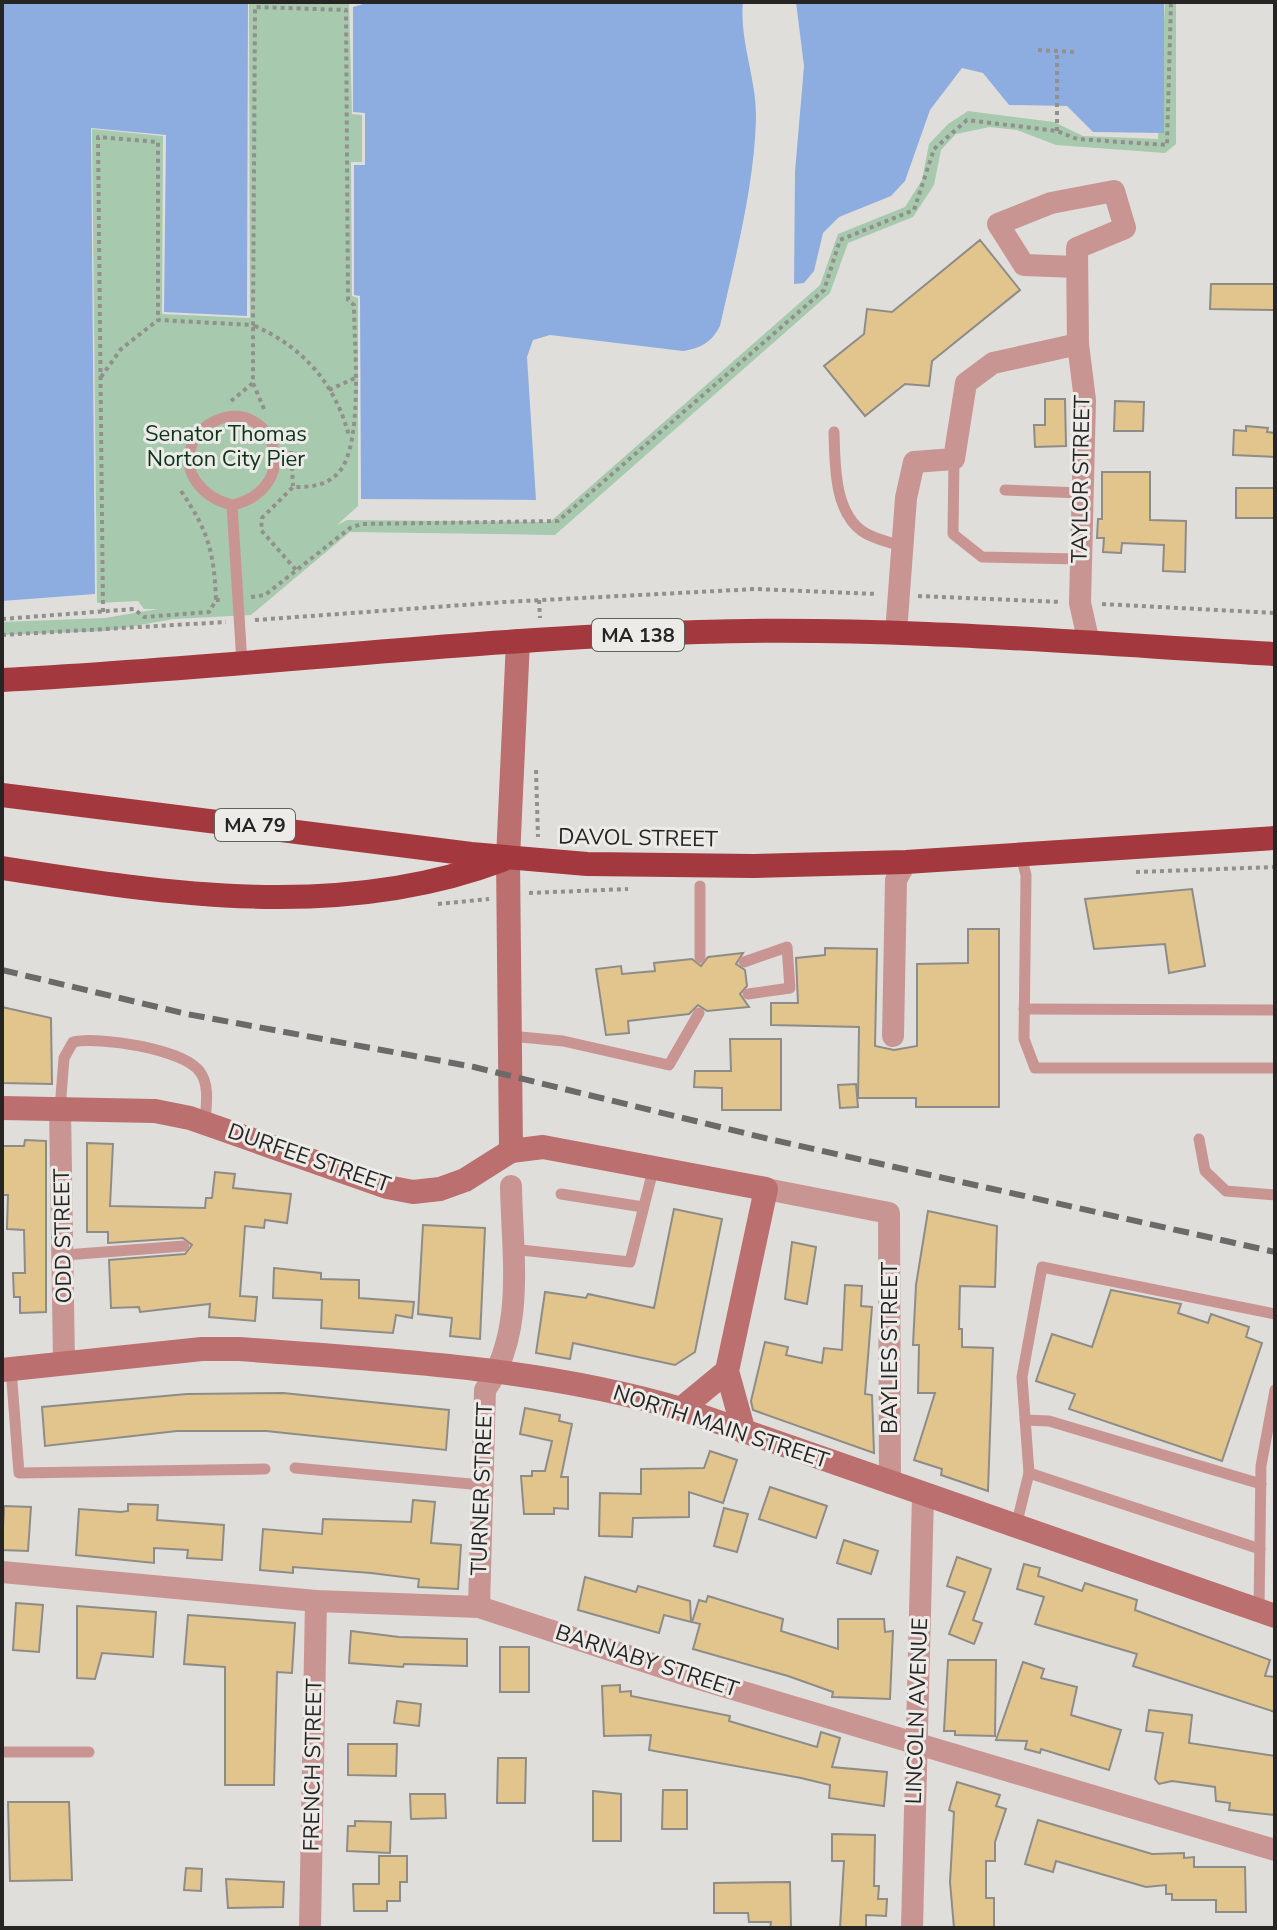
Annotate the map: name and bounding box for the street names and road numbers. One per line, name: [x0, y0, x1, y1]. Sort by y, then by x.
street label: TAYLOR STREET: [1065, 394, 1097, 563]
road number: MA 138: [592, 619, 684, 651]
road number: MA 79: [215, 809, 295, 841]
street label: DAVOL STREET: [558, 822, 719, 854]
street label: DURFEE STREET: [224, 1116, 395, 1200]
street label: ODD STREET: [47, 1168, 79, 1304]
street label: BAYLIES STREET: [875, 1261, 905, 1434]
street label: NORTH MAIN STREET: [609, 1378, 833, 1476]
street label: TURNER STREET: [464, 1401, 500, 1576]
street label: BARNABY STREET: [552, 1617, 743, 1705]
street label: LINCOLN AVENUE: [899, 1617, 935, 1805]
street label: FRENCH STREET: [296, 1678, 330, 1852]

